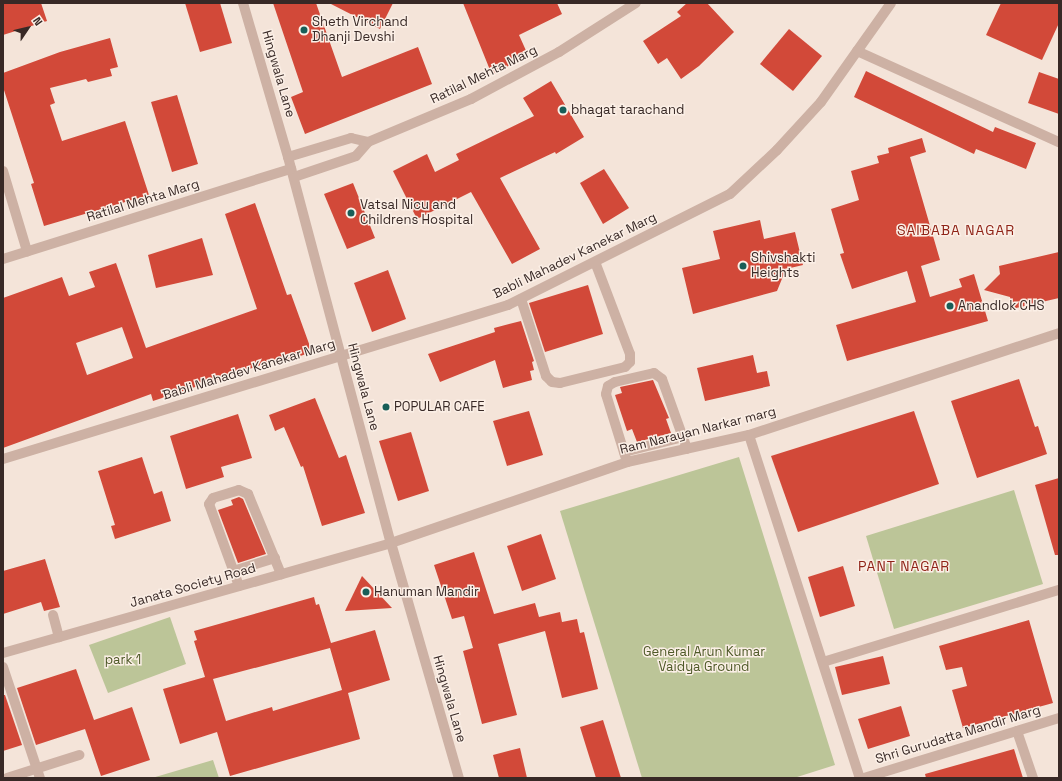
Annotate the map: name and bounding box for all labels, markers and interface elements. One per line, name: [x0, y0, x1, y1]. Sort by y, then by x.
north arrow: [8, 8, 48, 48]
text: N: [30, 14, 46, 28]
place label: Sheth Virchand Dhanji Devshi: [312, 15, 408, 46]
marker: Sheth Virchand Dhanji Devshi: [299, 25, 309, 35]
street label: Hingwala Lane: [258, 29, 298, 119]
street label: Ratilal Mehta Marg: [428, 42, 540, 108]
place label: bhagat tarachand: [571, 102, 684, 118]
marker: bhagat tarachand: [558, 105, 568, 115]
street label: Ratilal Mehta Marg: [85, 176, 201, 226]
place label: Vatsal Nicu and Childrens Hospital: [360, 198, 473, 229]
marker: Vatsal Nicu and Childrens Hospital: [345, 207, 357, 219]
street label: Babli Mahadev Kanekar Marg: [491, 210, 659, 302]
district label: SAIBABA NAGAR: [897, 222, 1015, 238]
place label: Shivshakti Heights: [751, 251, 815, 282]
marker: Shivshakti Heights: [738, 261, 748, 271]
place label: Anandlok CHS: [958, 298, 1044, 314]
marker: Anandlok CHS: [945, 301, 955, 311]
street label: Babli Mahadev Kanekar Marg: [161, 336, 337, 404]
street label: Hingwala Lane: [344, 341, 382, 433]
place label: POPULAR CAFE: [394, 399, 485, 415]
marker: POPULAR CAFE: [381, 402, 391, 412]
street label: Ram Narayan Narkar marg: [618, 404, 778, 458]
district label: PANT NAGAR: [858, 558, 950, 574]
street label: Janata Society Road: [128, 561, 258, 611]
place label: Hanuman Mandir: [374, 584, 479, 600]
marker: Hanuman Mandir: [361, 587, 371, 597]
park label: General Arun Kumar Vaidya Ground: [643, 645, 765, 676]
park label: park 1: [105, 652, 141, 668]
street label: Hingwala Lane: [429, 654, 469, 744]
street label: Shri Gurudatta Mandir Marg: [874, 702, 1042, 768]

